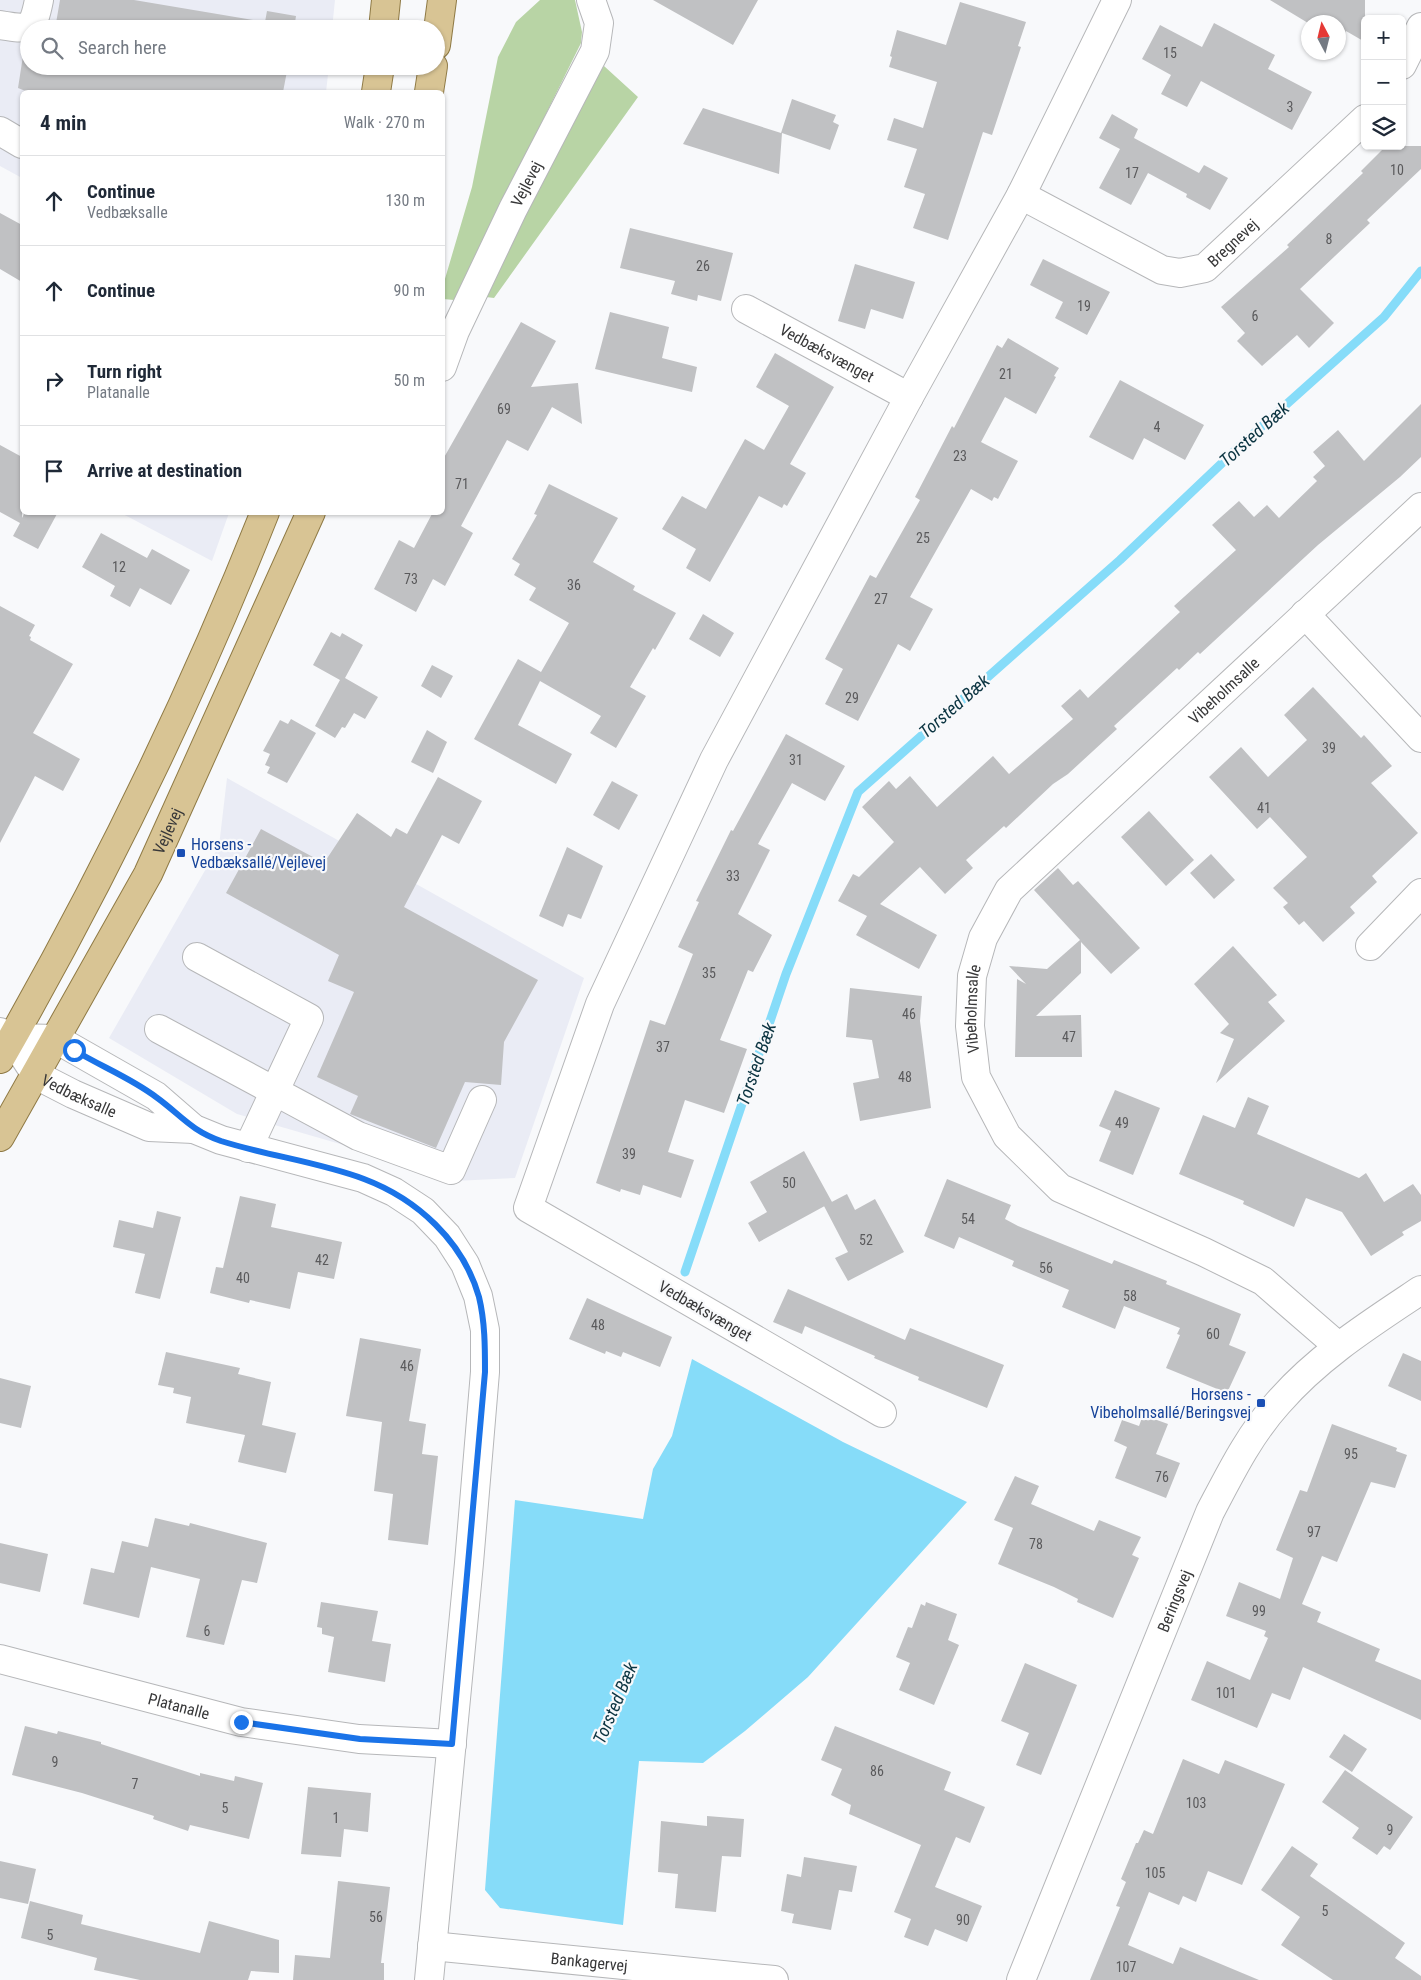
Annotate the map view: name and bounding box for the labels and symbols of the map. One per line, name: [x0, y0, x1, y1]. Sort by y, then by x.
north arrow: [1301, 15, 1346, 60]
house number: 15: [1163, 45, 1177, 61]
house number: 3: [1287, 99, 1293, 115]
street label: Vejlevej: [507, 158, 546, 210]
house number: 10: [1390, 162, 1404, 178]
house number: 17: [1125, 165, 1139, 181]
street label: Bregnevej: [1203, 214, 1262, 270]
house number: 8: [1326, 231, 1333, 247]
house number: 26: [696, 258, 710, 274]
house number: 19: [1077, 298, 1091, 314]
house number: 6: [1252, 308, 1259, 324]
street label: Vedbæksvænget: [776, 320, 878, 386]
house number: 21: [999, 366, 1013, 382]
water label: Torsted Bæk: [1215, 397, 1294, 471]
house number: 69: [497, 401, 511, 417]
house number: 4: [1154, 419, 1161, 435]
house number: 23: [953, 448, 967, 464]
house number: 71: [455, 476, 469, 492]
house number: 25: [916, 530, 930, 546]
house number: 12: [112, 559, 126, 575]
house number: 73: [404, 571, 418, 587]
house number: 36: [567, 577, 581, 593]
house number: 27: [874, 591, 888, 607]
street label: Vibeholmsalle: [1184, 653, 1263, 728]
water label: Torsted Bæk: [914, 669, 994, 742]
house number: 29: [845, 690, 859, 706]
house number: 39: [1322, 740, 1336, 756]
house number: 31: [789, 752, 803, 768]
house number: 41: [1257, 800, 1271, 816]
street label: Vejlevej: [149, 805, 186, 857]
place label: Horsens - Vedbæksallé/Vejlevej: [191, 835, 326, 872]
marker: Horsens - Vedbæksallé/Vejlevej: [175, 847, 187, 859]
house number: 33: [726, 868, 740, 884]
street label: Vibeholmsalle: [961, 962, 984, 1054]
house number: 35: [702, 965, 716, 981]
house number: 46: [902, 1006, 916, 1022]
water label: Torsted Bæk: [732, 1019, 780, 1108]
house number: 47: [1062, 1029, 1076, 1045]
route start: [63, 1039, 86, 1062]
house number: 37: [656, 1039, 670, 1055]
house number: 48: [898, 1069, 912, 1085]
street label: Vedbæksalle: [38, 1070, 120, 1121]
house number: 49: [1115, 1115, 1129, 1131]
house number: 39: [622, 1146, 636, 1162]
house number: 50: [782, 1175, 796, 1191]
house number: 54: [961, 1211, 975, 1227]
house number: 52: [859, 1232, 873, 1248]
house number: 42: [315, 1252, 329, 1268]
house number: 56: [1039, 1260, 1053, 1276]
house number: 40: [236, 1270, 250, 1286]
street label: Vedbæksvænget: [655, 1277, 755, 1345]
house number: 58: [1123, 1288, 1137, 1304]
house number: 48: [591, 1317, 605, 1333]
house number: 60: [1206, 1326, 1220, 1342]
house number: 46: [400, 1358, 414, 1374]
place label: Horsens - Vibeholmsallé/Beringsvej: [1090, 1385, 1251, 1422]
marker: Horsens - Vibeholmsallé/Beringsvej: [1255, 1397, 1267, 1409]
house number: 95: [1344, 1446, 1358, 1462]
house number: 76: [1155, 1469, 1169, 1485]
house number: 97: [1307, 1524, 1321, 1540]
house number: 78: [1029, 1536, 1043, 1552]
street label: Beringsvej: [1153, 1567, 1195, 1635]
house number: 99: [1252, 1603, 1266, 1619]
house number: 6: [204, 1623, 211, 1639]
water label: Torsted Bæk: [588, 1658, 642, 1747]
house number: 101: [1216, 1685, 1236, 1701]
street label: Platanalle: [146, 1689, 212, 1723]
route end: [230, 1711, 253, 1734]
house number: 9: [52, 1754, 58, 1770]
house number: 86: [870, 1763, 884, 1779]
house number: 7: [132, 1776, 139, 1792]
house number: 103: [1186, 1795, 1206, 1811]
house number: 5: [222, 1800, 229, 1816]
house number: 1: [333, 1810, 339, 1826]
house number: 9: [1387, 1822, 1393, 1838]
house number: 105: [1145, 1865, 1165, 1881]
house number: 5: [1322, 1903, 1329, 1919]
house number: 56: [369, 1909, 383, 1925]
house number: 90: [956, 1912, 970, 1928]
house number: 5: [47, 1927, 54, 1943]
street label: Bankagervej: [550, 1948, 629, 1975]
house number: 107: [1116, 1959, 1136, 1975]

